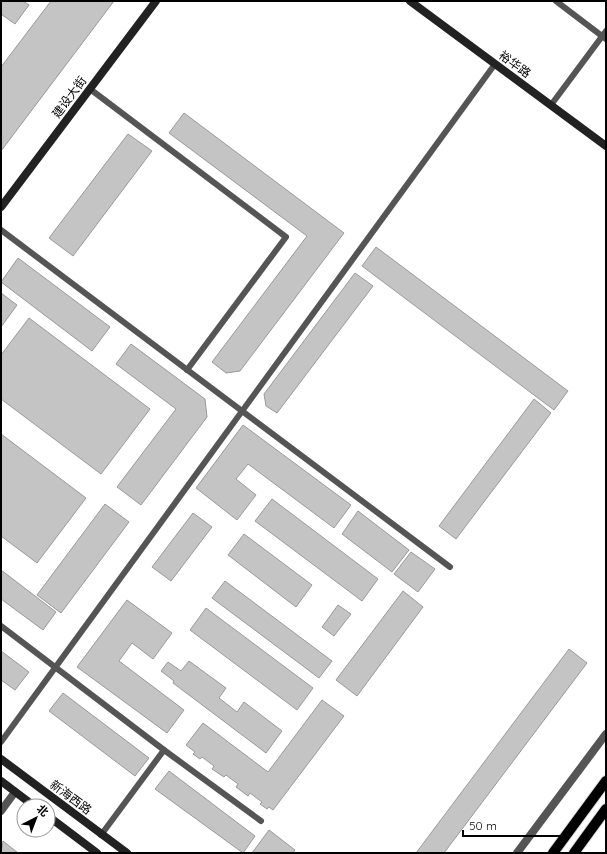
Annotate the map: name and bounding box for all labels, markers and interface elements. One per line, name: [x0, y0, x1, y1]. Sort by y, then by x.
street label: 裕华路: [496, 47, 534, 81]
street label: 建设大街: [49, 73, 89, 121]
street label: 新海西路: [47, 777, 95, 817]
north arrow: [16, 798, 56, 838]
text: 北: [34, 802, 51, 819]
scale bar: [463, 812, 570, 838]
text: 50 m: [469, 818, 497, 833]

